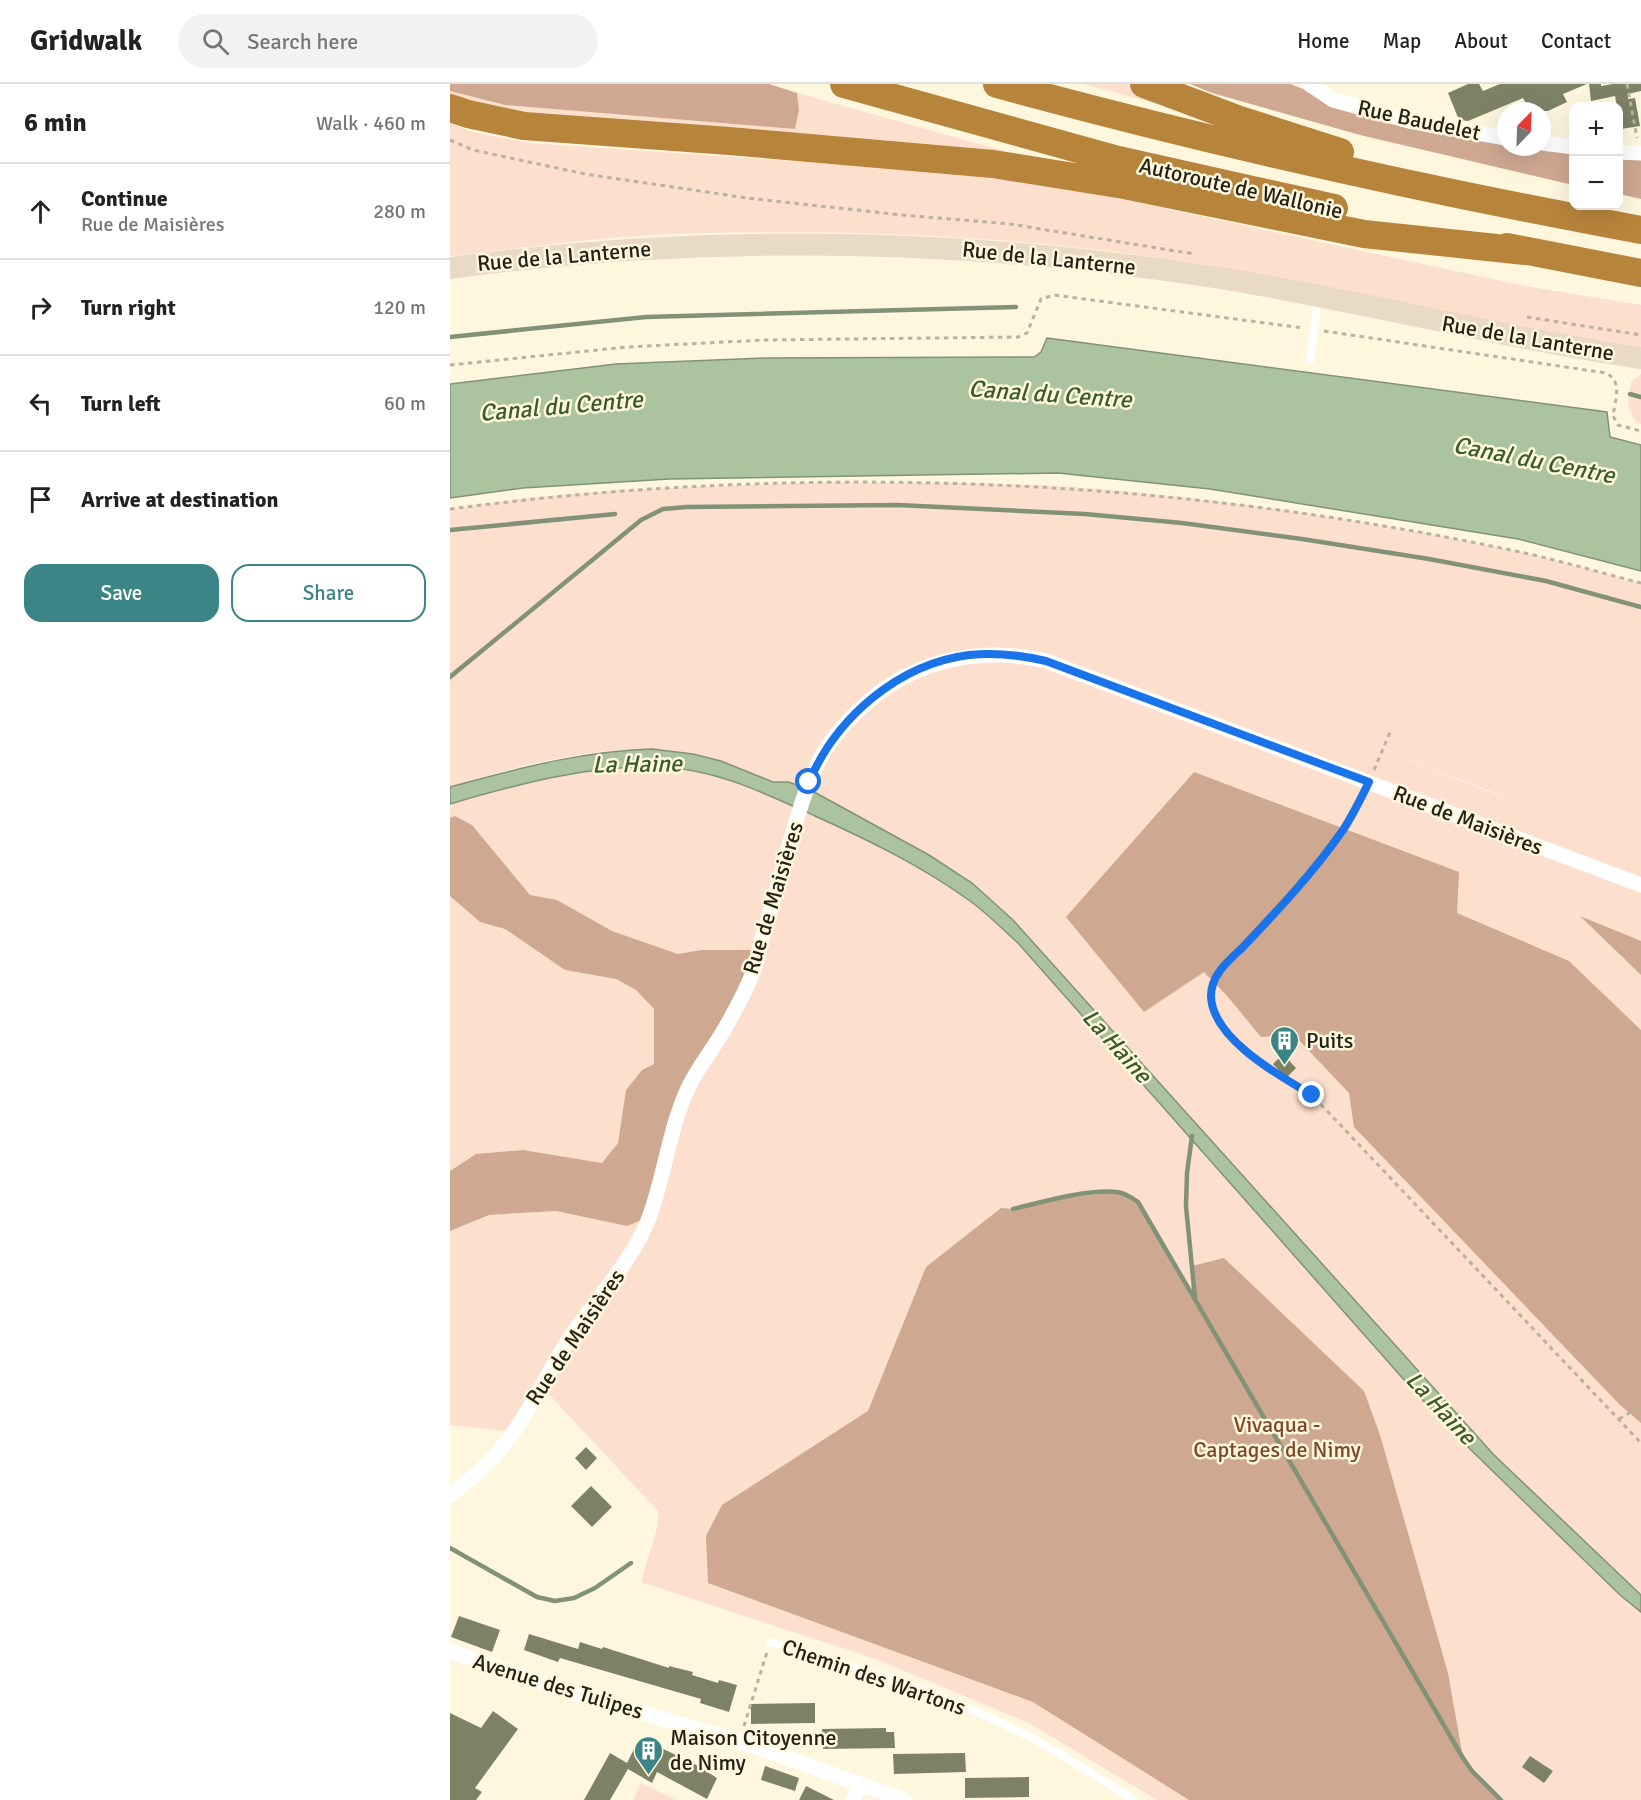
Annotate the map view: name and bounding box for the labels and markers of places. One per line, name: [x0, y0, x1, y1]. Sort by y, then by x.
building icon: Puits: [1269, 1024, 1301, 1066]
place label: Puits: [1306, 1027, 1353, 1054]
place label: Maison Citoyenne de Nimy: [670, 1724, 837, 1776]
building icon: Maison Citoyenne de Nimy: [633, 1734, 665, 1776]

